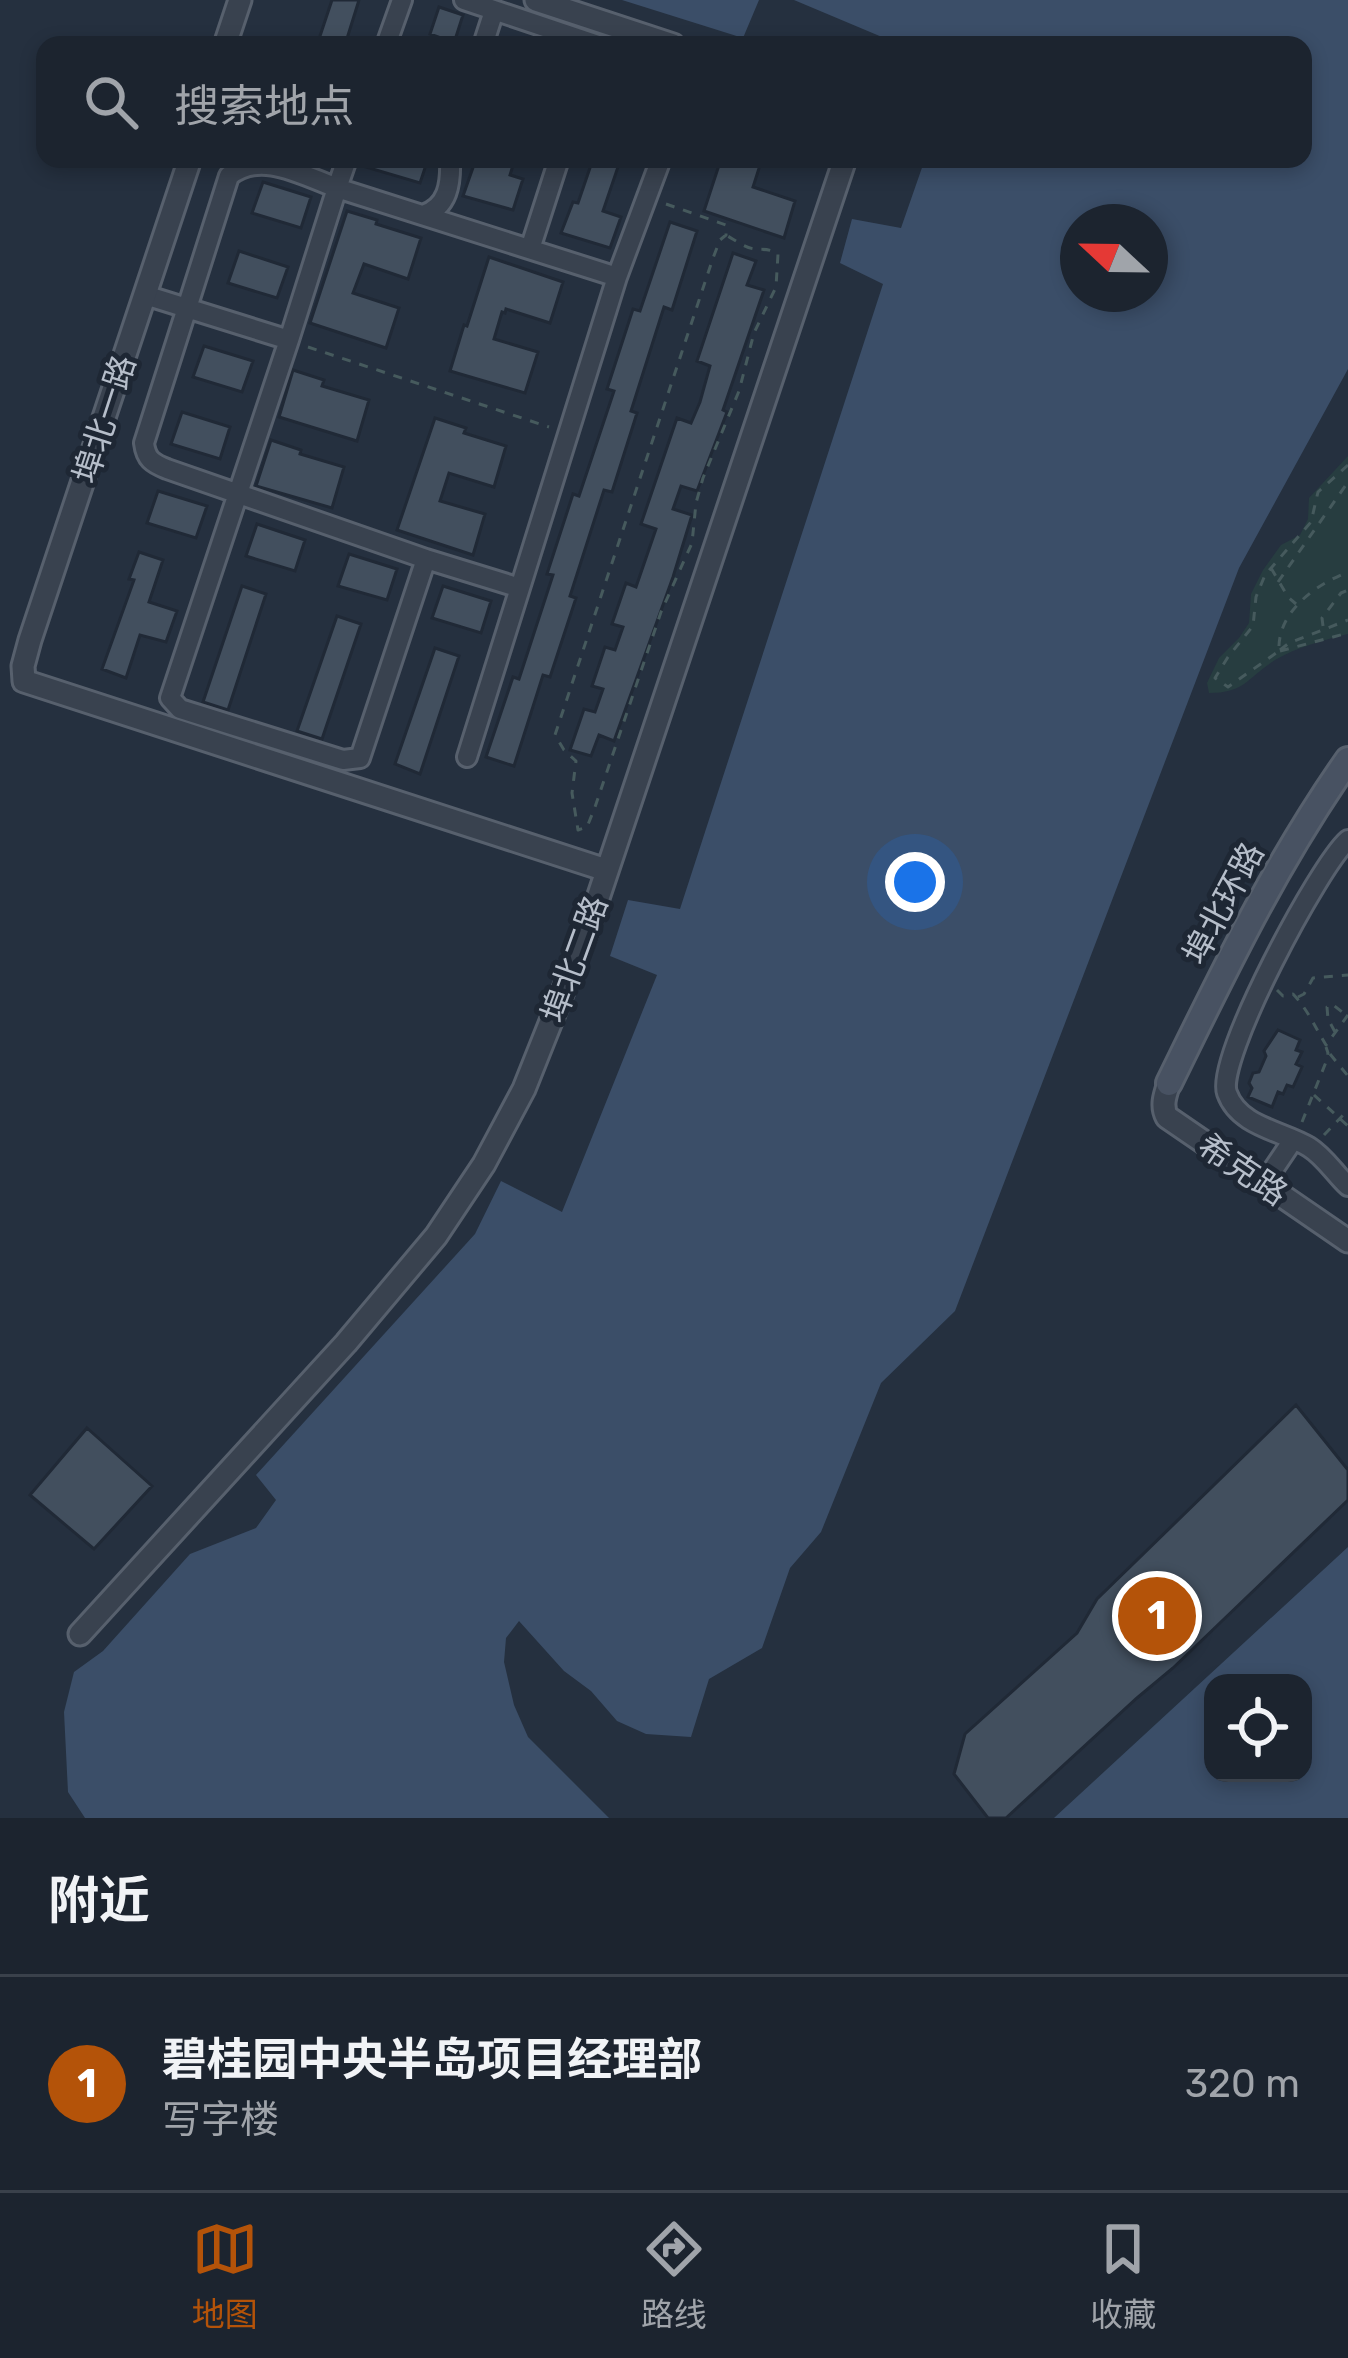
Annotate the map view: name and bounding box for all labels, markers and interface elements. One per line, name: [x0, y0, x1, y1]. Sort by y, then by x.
search box: [36, 36, 1312, 168]
icon: search: [78, 69, 144, 135]
text: 搜索地点: [174, 80, 354, 133]
north arrow: [1060, 204, 1168, 312]
street label: 埠北一路: [66, 350, 143, 488]
street label: 埠北环路: [1175, 836, 1272, 971]
your location: [885, 852, 945, 912]
street label: 埠北二路: [534, 890, 615, 1028]
street label: 希克路: [1191, 1126, 1295, 1213]
pin: 1: [1118, 1571, 1196, 1661]
map controls: [1204, 1674, 1312, 1782]
button: locate: [1204, 1674, 1312, 1782]
text: 附近: [48, 1870, 150, 1931]
text: 碧桂园中央半岛项目经理部: [162, 2033, 702, 2086]
text: 1: [77, 2061, 97, 2107]
text: 320 m: [1185, 2061, 1300, 2107]
text: 写字楼: [162, 2097, 279, 2143]
tab: 地图: [192, 2216, 258, 2336]
tab: 路线: [641, 2216, 707, 2336]
tab: 收藏: [1090, 2216, 1156, 2336]

